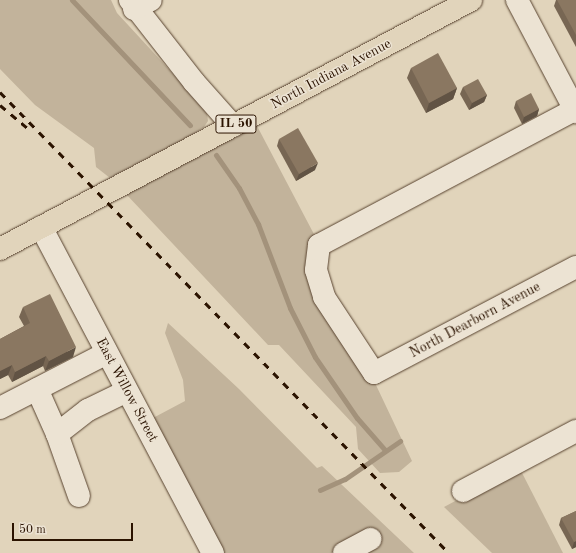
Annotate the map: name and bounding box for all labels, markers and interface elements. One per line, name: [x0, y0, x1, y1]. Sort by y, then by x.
street label: North Indiana Avenue: [268, 35, 394, 113]
road number: IL 50: [215, 113, 257, 135]
street label: North Dearborn Avenue: [407, 278, 543, 362]
street label: East Willow Street: [92, 335, 162, 445]
scale bar: [14, 515, 135, 541]
text: 50 m: [19, 524, 46, 536]

